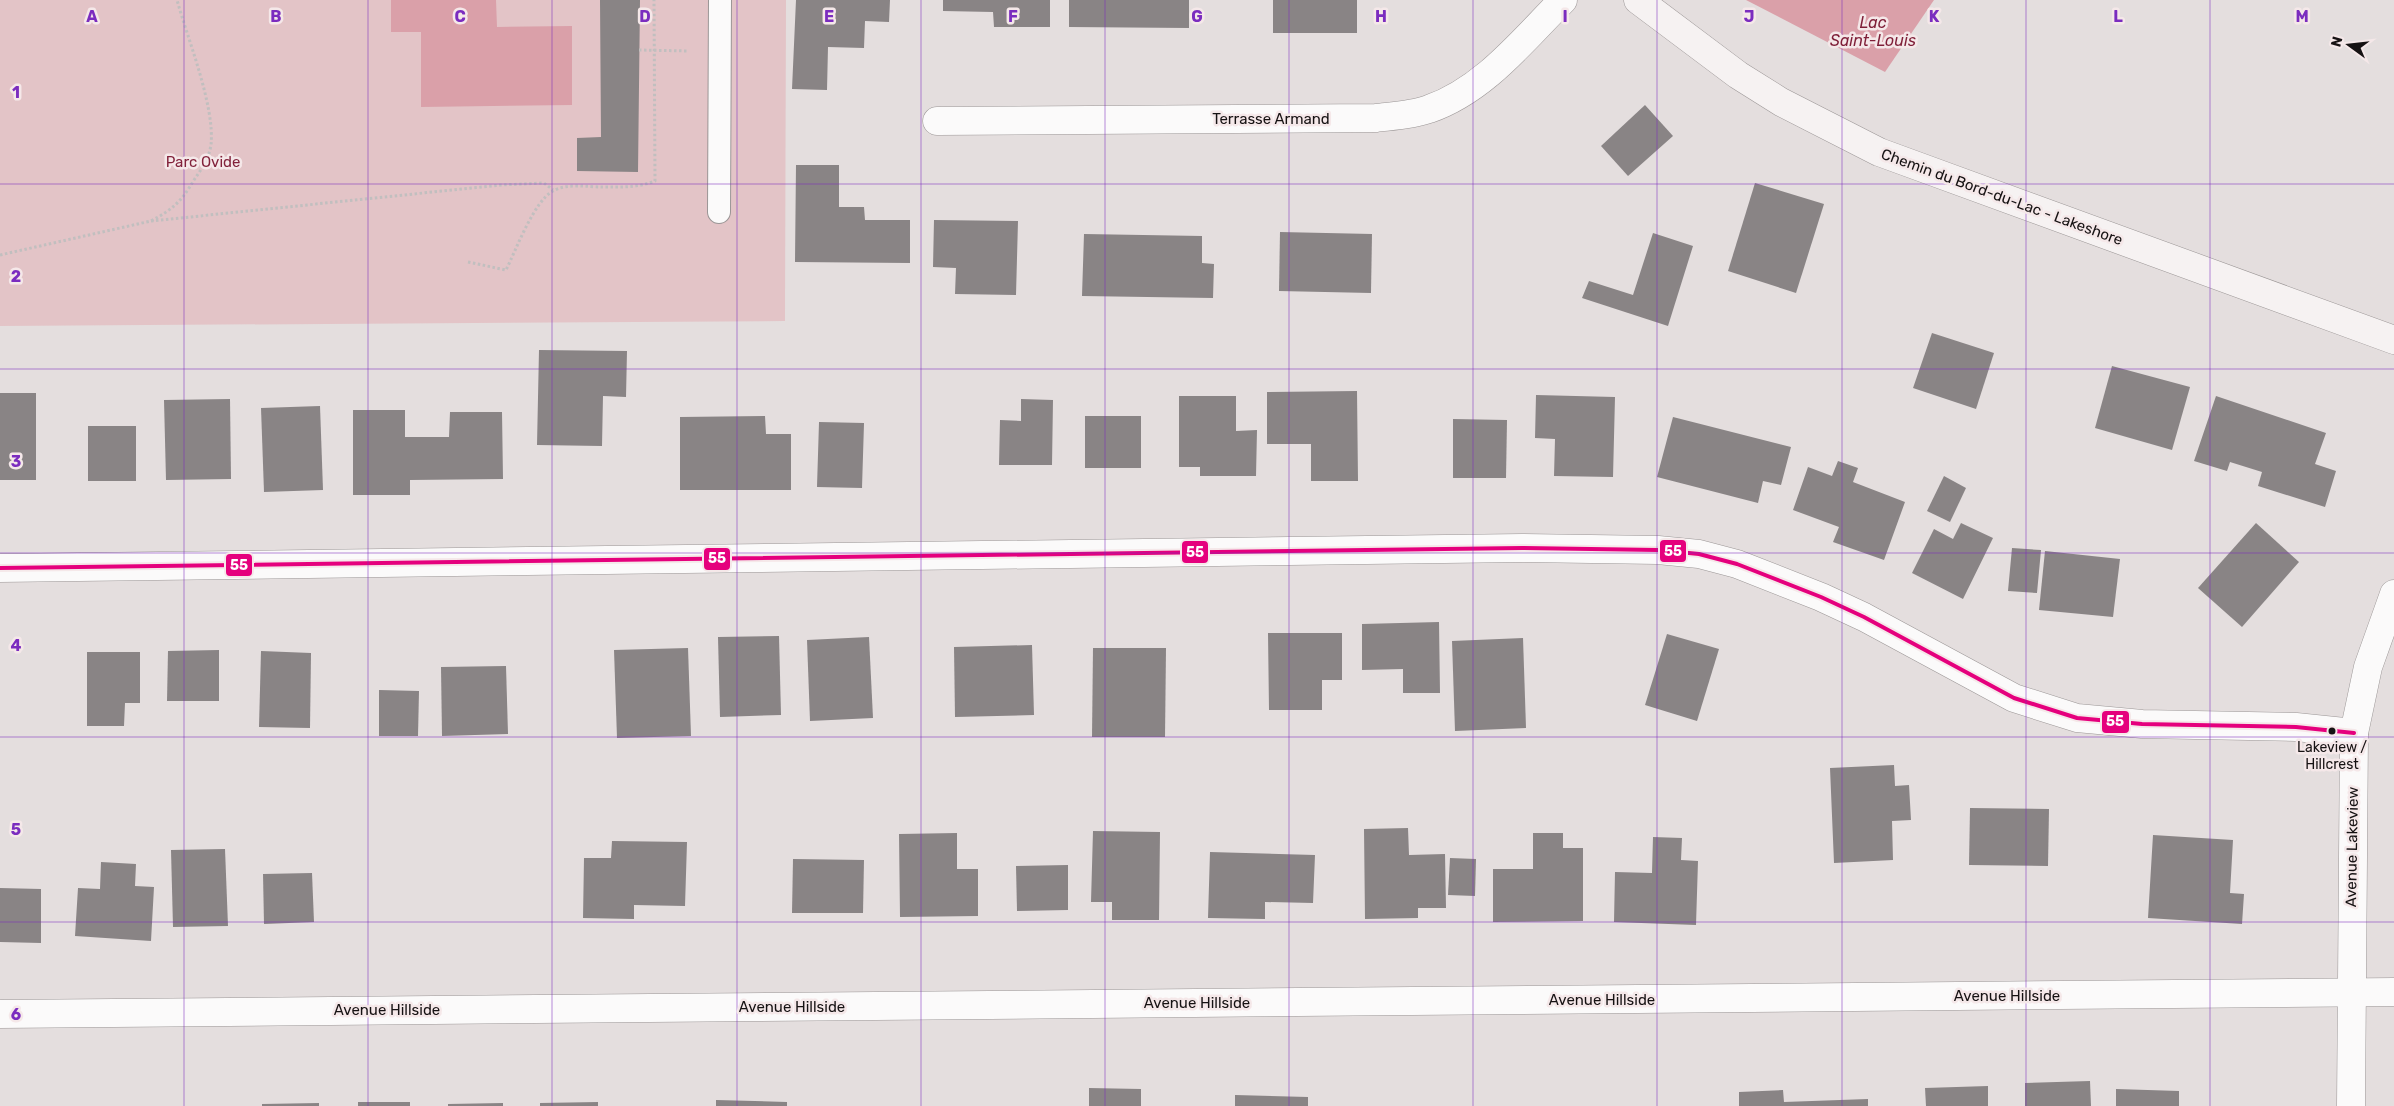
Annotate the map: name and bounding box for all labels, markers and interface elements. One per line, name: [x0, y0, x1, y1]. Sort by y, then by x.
text: A: [86, 7, 98, 26]
text: B: [270, 7, 282, 26]
text: C: [454, 7, 466, 26]
text: D: [639, 7, 651, 26]
text: E: [824, 7, 834, 26]
text: F: [1008, 7, 1018, 26]
text: G: [1191, 7, 1203, 26]
text: H: [1375, 7, 1387, 26]
text: I: [1562, 7, 1568, 26]
text: J: [1744, 7, 1754, 26]
text: K: [1929, 7, 1940, 26]
text: L: [2113, 7, 2123, 26]
text: M: [2295, 7, 2309, 26]
water label: Lac Saint-Louis: [1830, 13, 1916, 50]
north arrow: [2324, 20, 2374, 70]
text: N: [2327, 35, 2346, 49]
text: 1: [12, 83, 20, 102]
street label: Terrasse Armand: [1212, 110, 1330, 128]
street label: Chemin du Bord-du-Lac - Lakeshore: [1879, 145, 2125, 249]
park label: Parc Ovide: [166, 153, 240, 171]
text: 2: [11, 267, 21, 286]
text: 3: [11, 452, 21, 471]
line badge: 55: [1659, 539, 1687, 563]
line badge: 55: [1181, 540, 1209, 564]
text: 55: [1664, 543, 1682, 560]
text: 55: [1186, 544, 1204, 561]
line badge: 55: [703, 547, 731, 571]
text: 55: [708, 550, 726, 567]
line badge: 55: [225, 553, 253, 577]
text: 55: [230, 557, 248, 574]
text: 4: [11, 636, 22, 655]
line badge: 55: [2101, 710, 2130, 734]
text: 55: [2106, 713, 2124, 730]
marker: Lakeview / Hillcrest: [2327, 726, 2337, 736]
place label: Lakeview / Hillcrest: [2297, 739, 2367, 773]
street label: Avenue Lakeview: [2342, 787, 2362, 907]
text: 5: [11, 820, 21, 839]
street label: Avenue Hillside: [1954, 987, 2060, 1005]
street label: Avenue Hillside: [1549, 991, 1655, 1009]
street label: Avenue Hillside: [1144, 994, 1250, 1012]
street label: Avenue Hillside: [739, 998, 845, 1016]
street label: Avenue Hillside: [334, 1001, 440, 1019]
text: 6: [11, 1005, 21, 1024]

